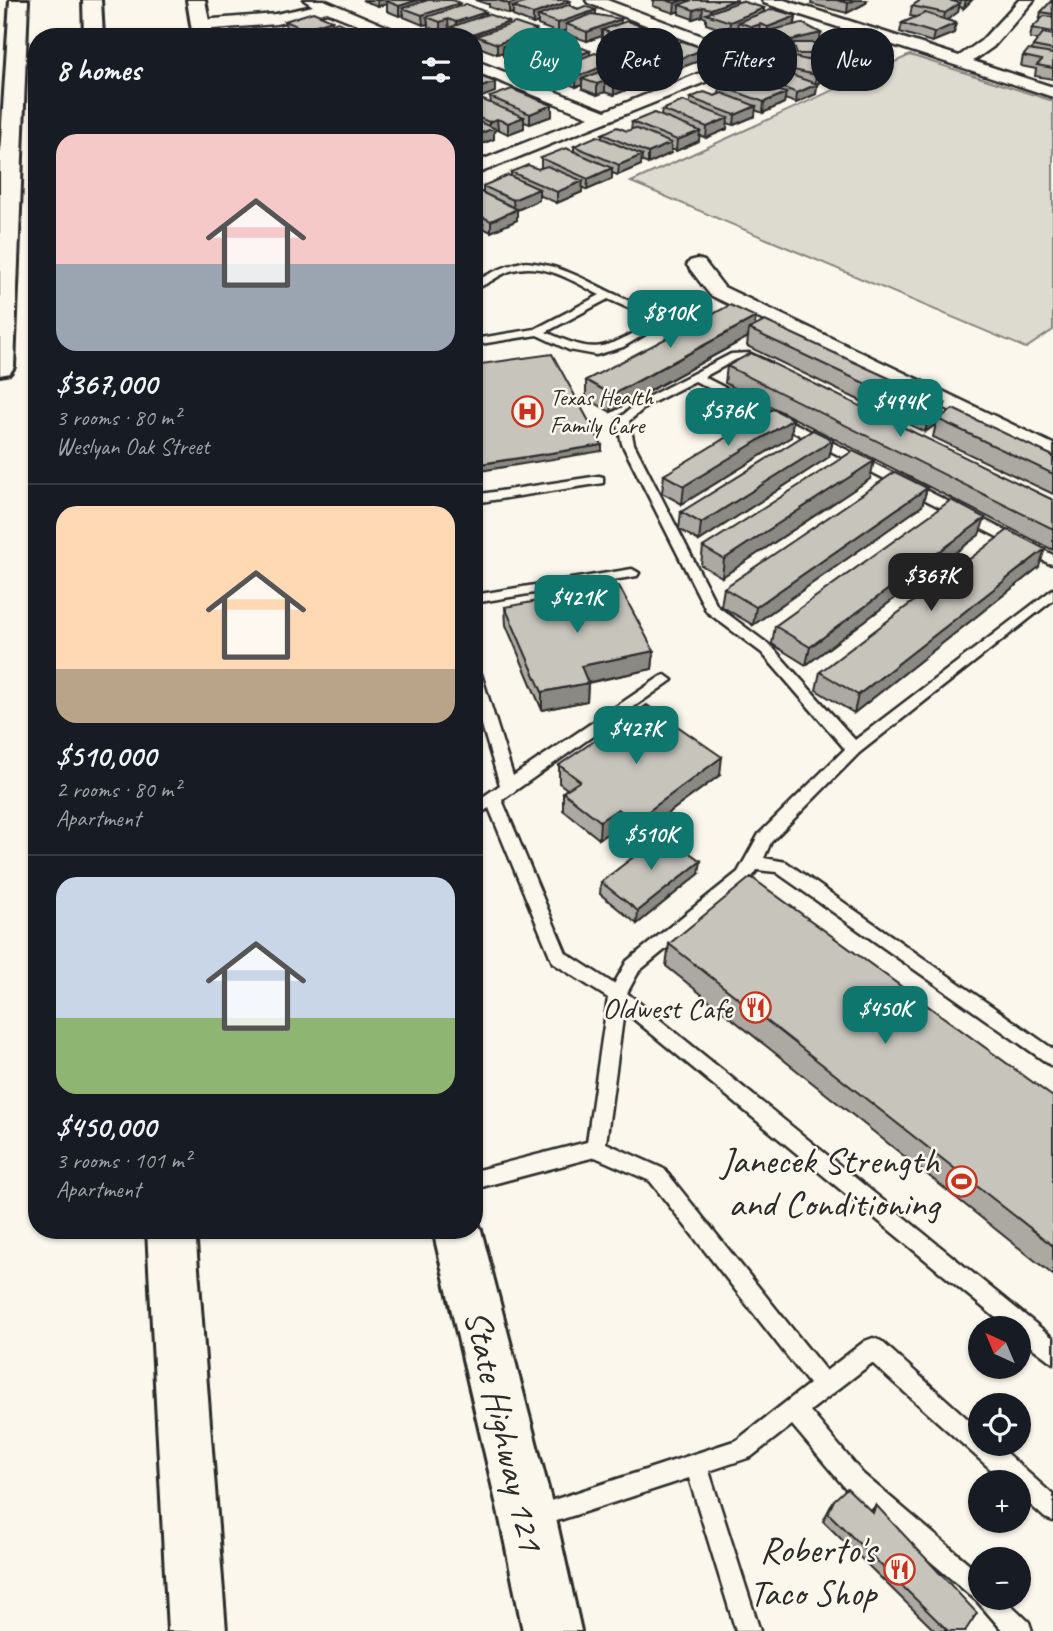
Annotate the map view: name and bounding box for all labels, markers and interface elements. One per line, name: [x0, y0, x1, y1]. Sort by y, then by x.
chip: Buy: [504, 28, 582, 91]
chip: Rent: [596, 28, 683, 91]
chip: Filters: [697, 28, 797, 91]
chip: New: [811, 28, 894, 91]
text: 8 homes: [56, 51, 141, 89]
icon: filters: [417, 51, 455, 89]
icon: home: [193, 180, 319, 306]
pin: $810K: [621, 290, 719, 350]
text: $810K: [643, 298, 697, 327]
text: $367,000: [56, 365, 157, 403]
pin: $494K: [851, 380, 949, 439]
place label: Texas Health Family Care: [550, 382, 654, 440]
text: $494K: [874, 387, 926, 416]
pin: $576K: [679, 388, 777, 448]
hospital icon: Texas Health Family Care: [510, 394, 544, 428]
text: $576K: [701, 396, 755, 425]
text: 3 rooms · 80 m²: [56, 403, 180, 432]
text: Weslyan Oak Street: [56, 432, 209, 461]
icon: home: [193, 552, 319, 678]
pin: $367K: [882, 554, 980, 613]
text: $367K: [904, 561, 958, 590]
pin: $421K: [528, 576, 626, 635]
text: $421K: [550, 583, 604, 612]
pin: $427K: [587, 706, 685, 766]
text: $427K: [610, 714, 663, 743]
text: $510,000: [56, 737, 156, 775]
text: 2 rooms · 80 m²: [56, 775, 180, 804]
text: Apartment: [56, 804, 141, 833]
pin: $510K: [602, 812, 700, 872]
text: $510K: [625, 820, 677, 849]
icon: home: [193, 923, 319, 1049]
pin: $450K: [836, 986, 934, 1046]
place label: Oldwest Cafe: [602, 989, 734, 1027]
restaurant icon: Oldwest Cafe: [738, 991, 772, 1025]
text: $450K: [859, 994, 911, 1023]
text: $450,000: [56, 1108, 156, 1146]
place label: Janecek Strength and Conditioning: [719, 1137, 942, 1227]
text: 3 rooms · 101 m²: [56, 1146, 191, 1175]
sports icon: Janecek Strength and Conditioning: [945, 1164, 979, 1198]
text: Apartment: [56, 1175, 141, 1204]
street label: State Highway 121: [454, 1305, 556, 1557]
north arrow: [968, 1316, 1031, 1379]
map controls: [968, 1316, 1031, 1610]
button: locate: [968, 1393, 1031, 1456]
button: +: [968, 1470, 1031, 1533]
place label: Roberto's Taco Shop: [749, 1526, 879, 1616]
button: −: [968, 1547, 1031, 1610]
restaurant icon: Roberto's Taco Shop: [882, 1553, 916, 1587]

